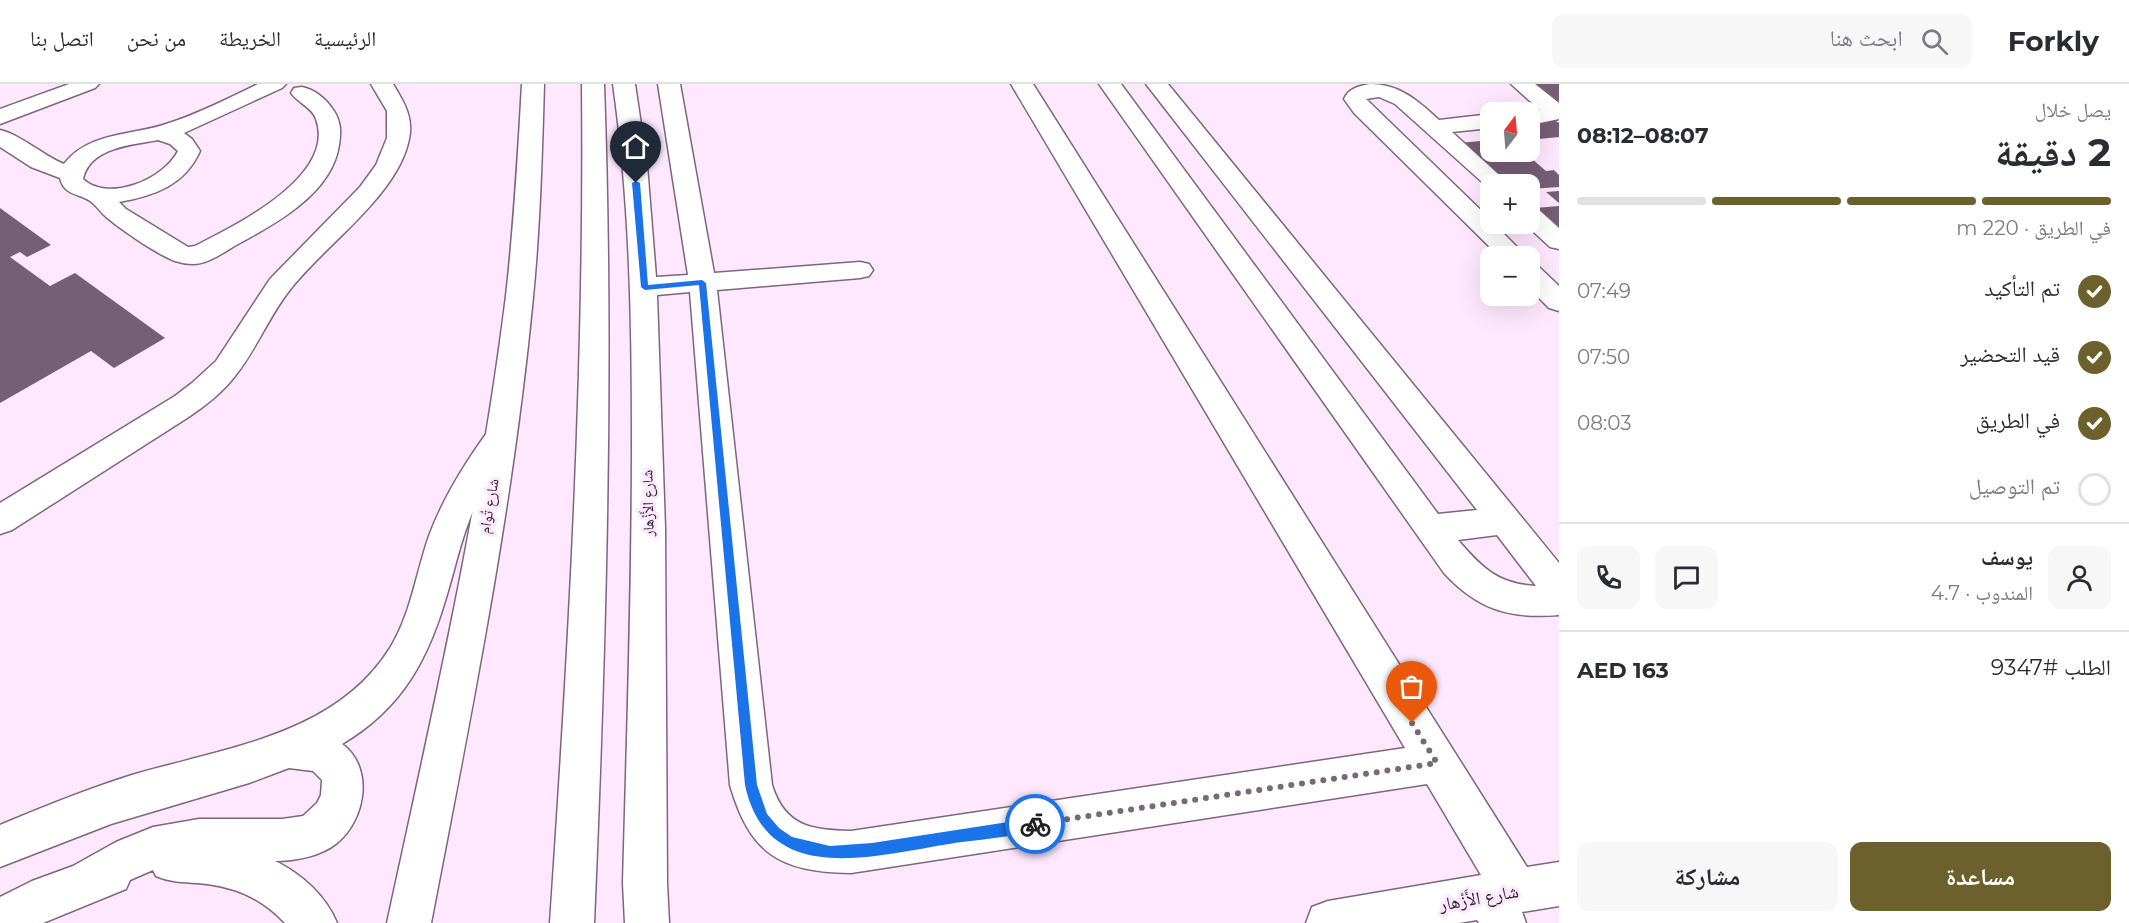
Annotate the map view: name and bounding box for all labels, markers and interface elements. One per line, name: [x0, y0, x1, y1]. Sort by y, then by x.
search box: [1552, 14, 1972, 68]
text: Forkly: [2008, 24, 2099, 58]
text: ابحث هنا: [1830, 25, 1903, 52]
icon: search: [1918, 25, 1951, 58]
text: اتصل بنا: [30, 26, 94, 51]
text: من نحن: [127, 26, 186, 51]
text: الخريطة: [219, 26, 281, 51]
text: الرئيسية: [314, 26, 376, 51]
text: يصل خلال: [2035, 98, 2111, 122]
north arrow: [1480, 102, 1540, 162]
map controls: [1480, 102, 1540, 306]
pin: [610, 121, 661, 183]
text: 08:07–08:12: [1577, 122, 1709, 149]
text: 2 دقيقة: [1995, 128, 2111, 176]
icon: home: [619, 130, 652, 163]
button: +: [1480, 174, 1540, 234]
text: في الطريق · 220 m: [1956, 216, 2111, 240]
button: −: [1480, 246, 1540, 306]
text: تم التأكيد: [1984, 275, 2060, 302]
icon: check: [2078, 275, 2111, 308]
text: 07:49: [1577, 279, 1631, 303]
text: قيد التحضير: [1960, 341, 2060, 368]
icon: check: [2078, 341, 2111, 374]
text: 07:50: [1577, 345, 1630, 369]
text: في الطريق: [1976, 407, 2060, 434]
icon: check: [2078, 407, 2111, 440]
text: 08:03: [1577, 411, 1632, 435]
street label: شارع الأَزْهار: [637, 469, 659, 538]
text: تم التوصيل: [1969, 473, 2060, 500]
street label: شارع تُوام: [474, 477, 504, 535]
text: يوسف: [1981, 544, 2033, 571]
button: phone: [1577, 546, 1640, 609]
button: chat: [1655, 546, 1718, 609]
button: person: [2048, 546, 2111, 609]
text: المندوب · 4.7: [1931, 581, 2033, 605]
text: الطلب #9347: [1991, 654, 2111, 681]
text: AED 163: [1577, 657, 1669, 684]
pin: [1386, 661, 1437, 723]
icon: bag: [1395, 670, 1428, 703]
courier: [1005, 794, 1065, 854]
icon: bike: [1019, 808, 1052, 841]
button: مشاركة: [1577, 842, 1838, 911]
button: مساعدة: [1850, 842, 2111, 911]
street label: شارع الأَزْهار: [1437, 880, 1520, 916]

